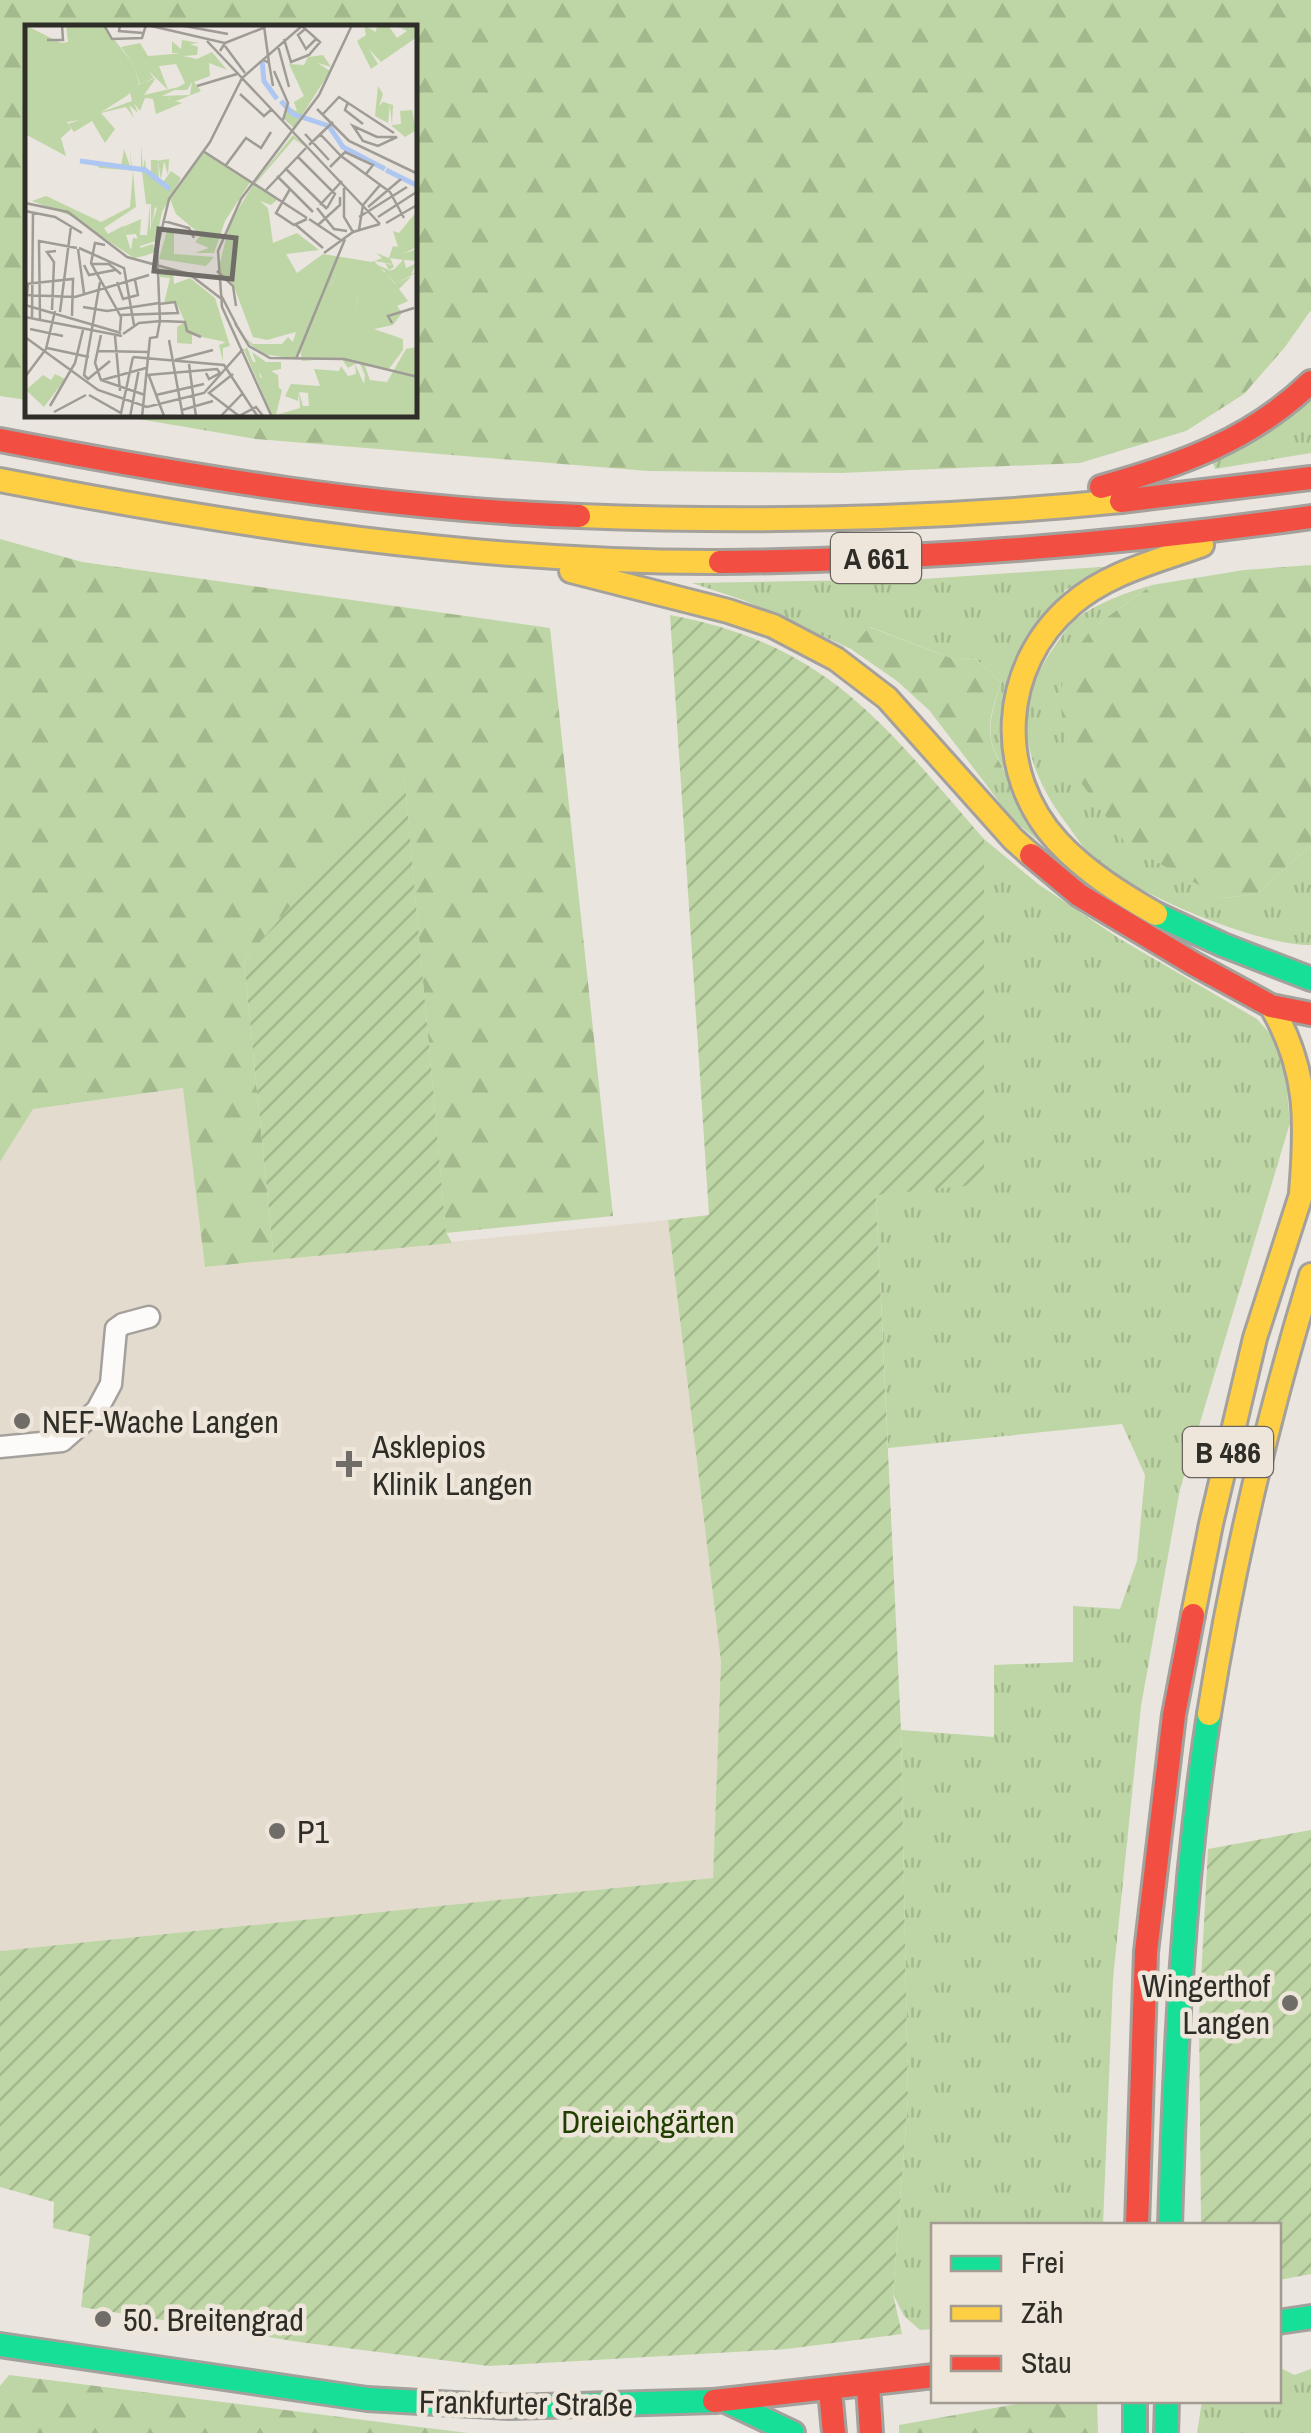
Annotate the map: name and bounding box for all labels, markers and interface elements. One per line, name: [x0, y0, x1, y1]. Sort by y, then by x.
inset map: [25, 25, 418, 418]
road number: A 661: [831, 533, 921, 583]
place label: NEF-Wache Langen: [42, 1400, 279, 1443]
marker: NEF-Wache Langen: [11, 1410, 33, 1432]
place label: Asklepios Klinik Langen: [371, 1425, 532, 1505]
road number: B 486: [1183, 1427, 1273, 1477]
marker: Asklepios Klinik Langen: [336, 1451, 362, 1477]
place label: P1: [297, 1810, 330, 1853]
marker: P1: [266, 1820, 288, 1842]
place label: Wingerthof Langen: [1142, 1964, 1271, 2044]
marker: Wingerthof Langen: [1279, 1992, 1301, 2014]
park label: Dreieichgärten: [561, 2100, 735, 2143]
legend: [931, 2223, 1281, 2403]
text: Frei: [1021, 2242, 1065, 2282]
text: Zäh: [1021, 2292, 1063, 2332]
place label: 50. Breitengrad: [123, 2298, 304, 2341]
marker: 50. Breitengrad: [92, 2308, 114, 2330]
text: Stau: [1021, 2342, 1072, 2382]
street label: Frankfurter Straße: [418, 2380, 634, 2426]

